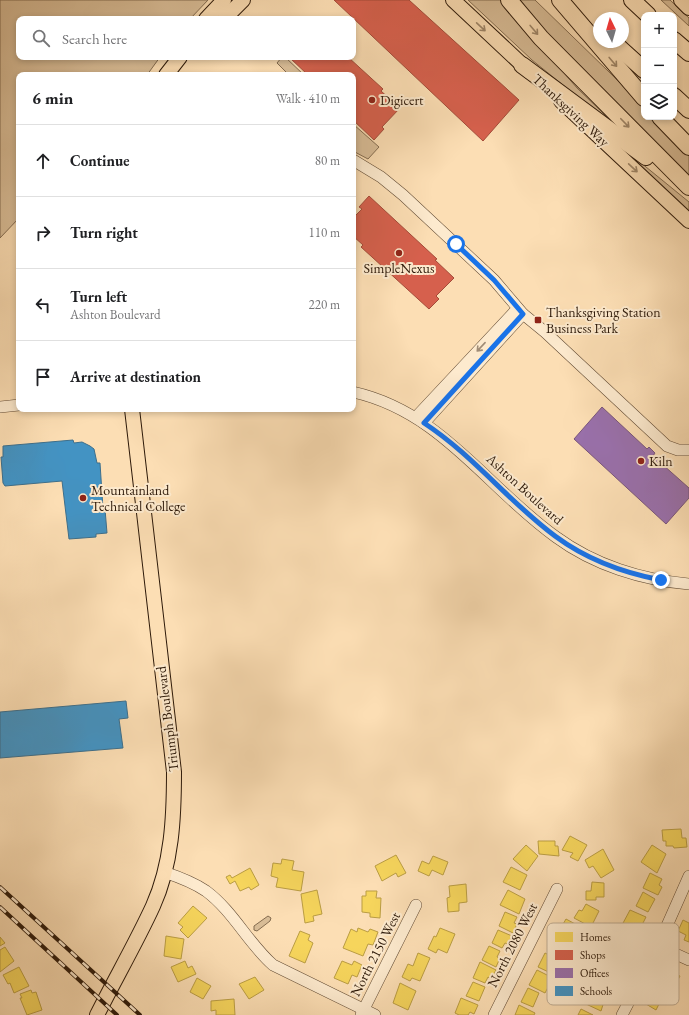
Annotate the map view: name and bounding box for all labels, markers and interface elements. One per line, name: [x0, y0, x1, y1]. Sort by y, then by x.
north arrow: [593, 12, 629, 48]
map controls: [641, 12, 677, 120]
button: +: [641, 12, 677, 48]
search box: [16, 16, 356, 60]
one-way arrow: [476, 22, 486, 31]
one-way arrow: [530, 24, 539, 35]
icon: search: [30, 27, 52, 49]
text: Search here: [62, 29, 127, 48]
button: −: [641, 48, 677, 84]
one-way arrow: [608, 56, 617, 67]
street label: Thanksgiving Way: [529, 70, 614, 151]
button: layers: [641, 84, 677, 120]
text: 6 min: [32, 87, 73, 109]
text: Walk · 410 m: [276, 90, 340, 107]
place label: Digicert: [380, 91, 424, 109]
marker: Digicert: [367, 95, 377, 105]
one-way arrow: [620, 118, 630, 128]
icon: ahead: [32, 150, 54, 172]
text: Continue: [70, 151, 130, 170]
text: 80 m: [315, 152, 340, 169]
one-way arrow: [628, 164, 638, 173]
icon: right: [32, 222, 54, 244]
text: Turn right: [70, 223, 138, 242]
text: 110 m: [309, 224, 340, 241]
route start: [447, 235, 465, 253]
marker: SimpleNexus: [394, 248, 404, 258]
place label: SimpleNexus: [364, 259, 435, 277]
text: Turn left: [70, 287, 127, 306]
icon: left: [32, 294, 54, 316]
text: 220 m: [309, 296, 340, 313]
place label: Thanksgiving Station Business Park: [546, 303, 661, 337]
text: Ashton Boulevard: [70, 306, 161, 323]
marker: Thanksgiving Station Business Park: [533, 315, 543, 325]
one-way arrow: [476, 342, 486, 352]
icon: arrive: [32, 366, 54, 388]
text: Arrive at destination: [70, 367, 201, 386]
street label: Ashton Boulevard: [482, 449, 568, 529]
place label: Kiln: [649, 452, 673, 470]
marker: Kiln: [636, 456, 646, 466]
place label: Mountainland Technical College: [91, 481, 186, 515]
marker: Mountainland Technical College: [78, 493, 88, 503]
route end: [652, 571, 670, 589]
street label: Triumph Boulevard: [151, 664, 182, 773]
street label: North 2080 West: [483, 899, 541, 990]
street label: North 2150 West: [346, 908, 404, 999]
legend: [547, 923, 679, 1005]
text: Homes: [580, 930, 611, 944]
text: Shops: [580, 948, 606, 962]
text: Offices: [580, 966, 609, 980]
text: Schools: [580, 984, 613, 998]

